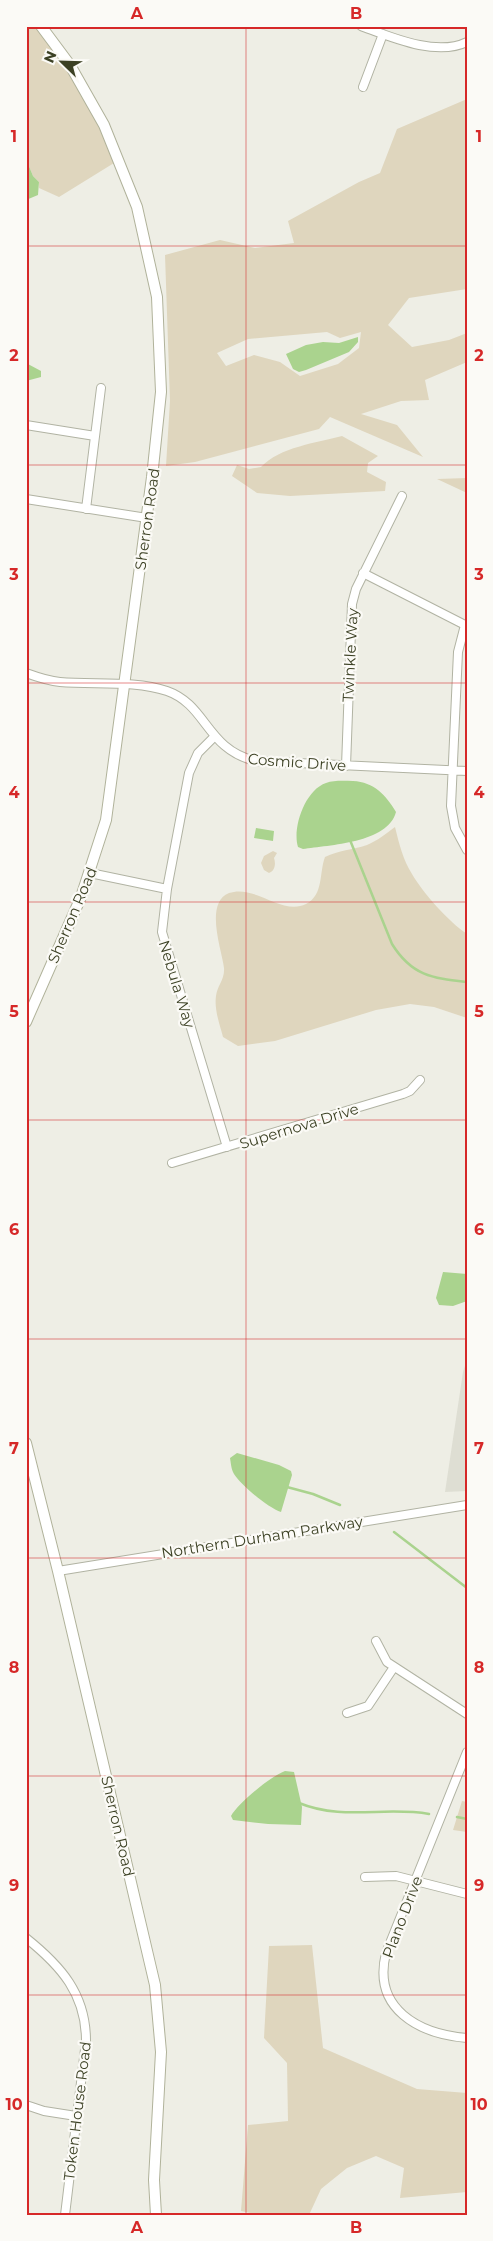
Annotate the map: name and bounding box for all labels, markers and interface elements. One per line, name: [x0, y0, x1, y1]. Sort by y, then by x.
text: A: [130, 4, 144, 23]
text: B: [350, 4, 362, 23]
north arrow: [38, 38, 88, 88]
text: N: [40, 48, 61, 66]
text: 1: [11, 127, 17, 146]
text: 1: [476, 127, 482, 146]
text: 2: [9, 346, 19, 365]
text: 2: [474, 346, 484, 365]
street label: Sherron Road: [130, 467, 164, 571]
text: 3: [8, 565, 19, 584]
text: 3: [473, 565, 484, 584]
street label: Twinkle Way: [338, 607, 362, 702]
street label: Cosmic Drive: [247, 749, 347, 775]
text: 4: [8, 783, 20, 802]
text: 4: [473, 783, 485, 802]
street label: Sherron Road: [43, 864, 101, 966]
street label: Nebula Way: [155, 938, 200, 1031]
text: 5: [9, 1002, 19, 1021]
text: 5: [474, 1002, 484, 1021]
street label: Supernova Drive: [237, 1099, 361, 1153]
text: 6: [9, 1220, 19, 1239]
text: 6: [474, 1220, 484, 1239]
text: 7: [9, 1439, 19, 1458]
text: 7: [474, 1439, 484, 1458]
street label: Northern Durham Parkway: [160, 1512, 365, 1562]
text: 8: [9, 1658, 19, 1677]
text: 8: [474, 1658, 484, 1677]
street label: Sherron Road: [97, 1774, 139, 1878]
street label: Plano Drive: [378, 1873, 426, 1961]
text: 9: [9, 1876, 19, 1895]
text: 9: [474, 1876, 484, 1895]
street label: Token House Road: [59, 2040, 95, 2182]
text: 10: [5, 2095, 23, 2114]
text: 10: [470, 2095, 488, 2114]
text: A: [130, 2218, 144, 2237]
text: B: [350, 2218, 362, 2237]

